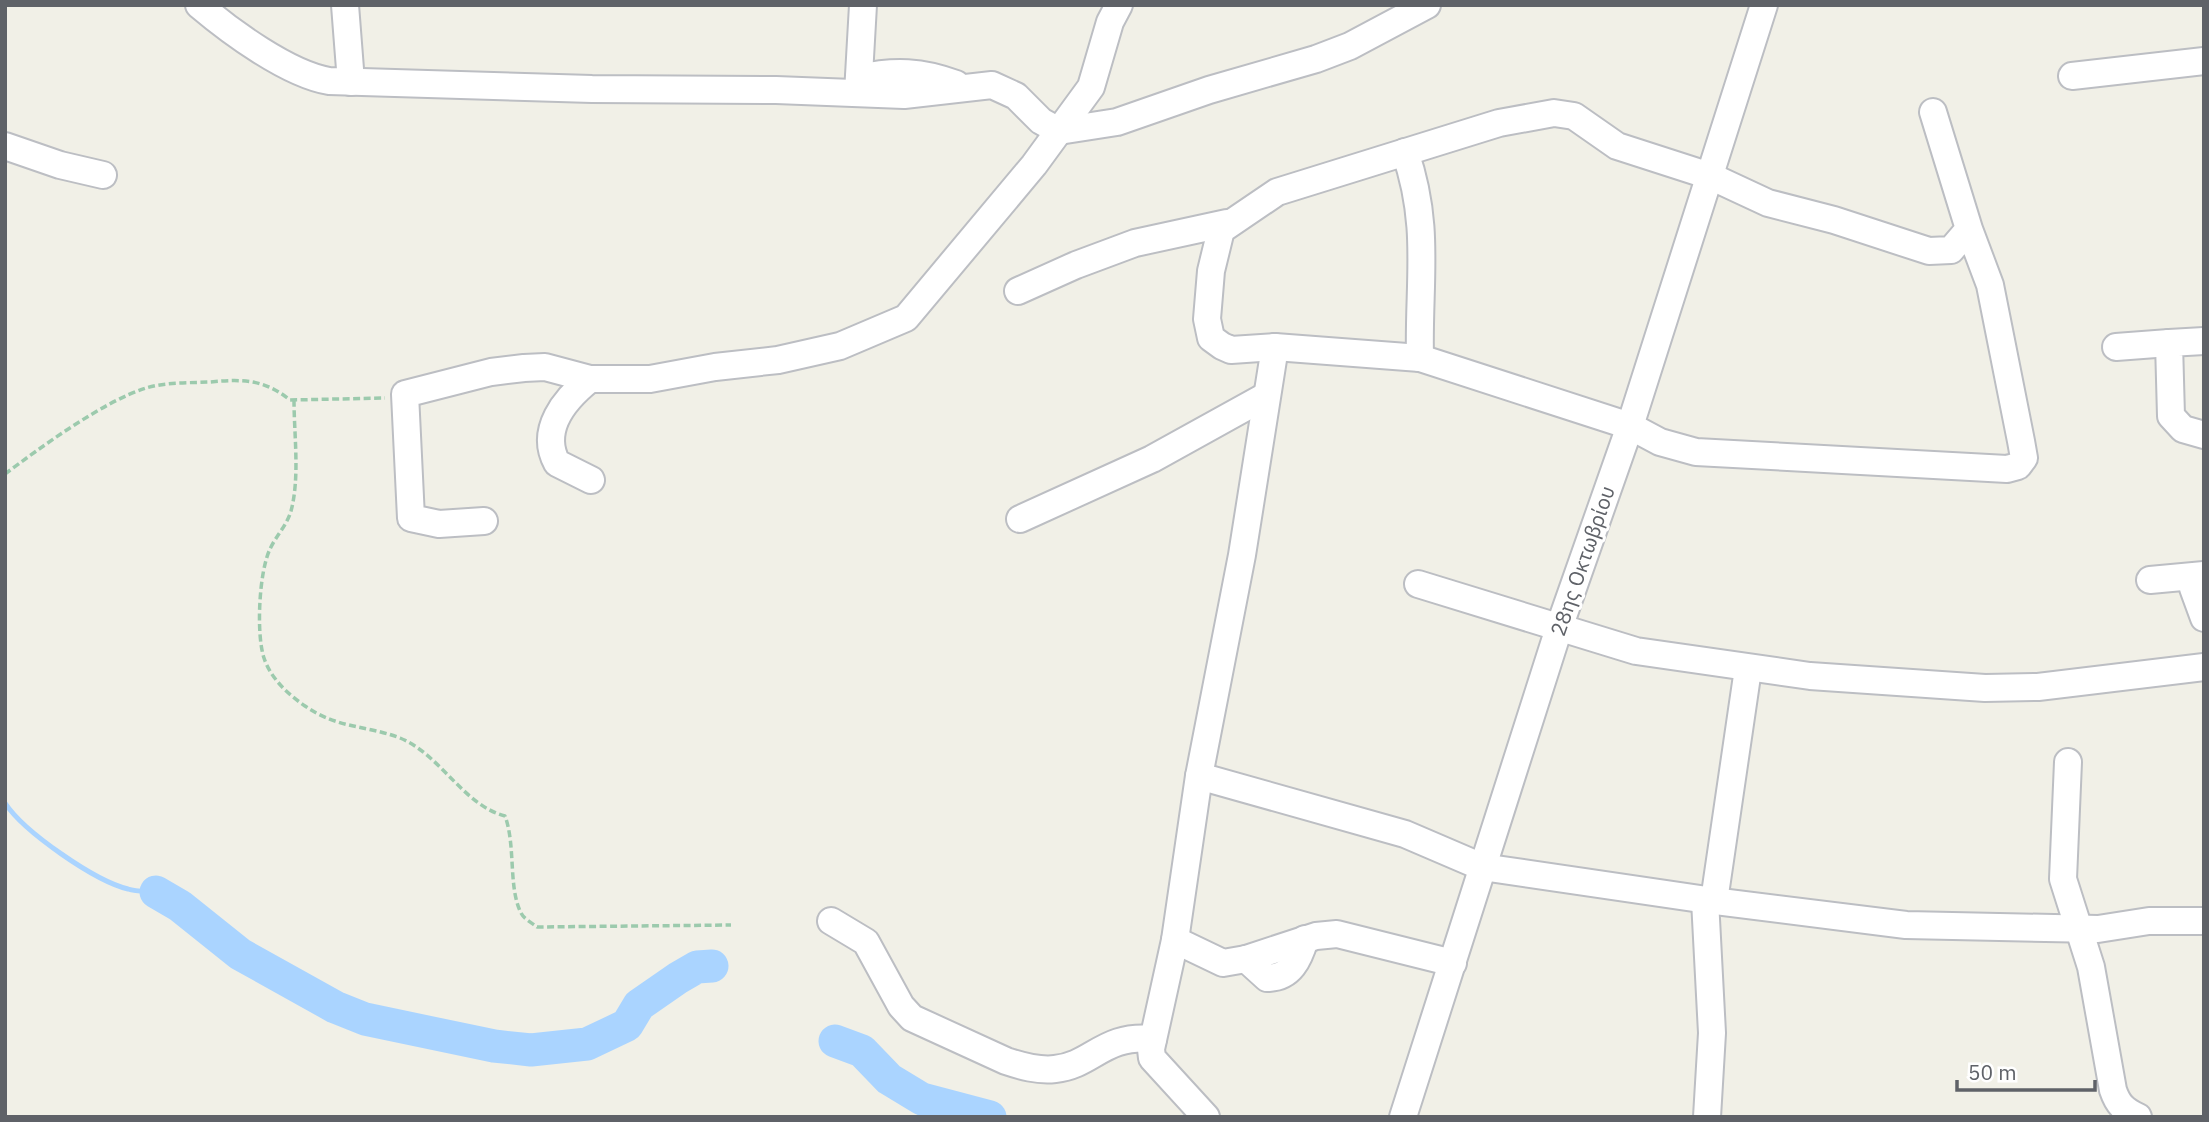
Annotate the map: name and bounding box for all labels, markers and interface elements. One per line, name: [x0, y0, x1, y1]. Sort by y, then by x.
street label: 28ης Οκτωβρίου: [1543, 482, 1621, 640]
scale bar: [1957, 1048, 2095, 1092]
text: 50 m: [1968, 1058, 2017, 1086]

